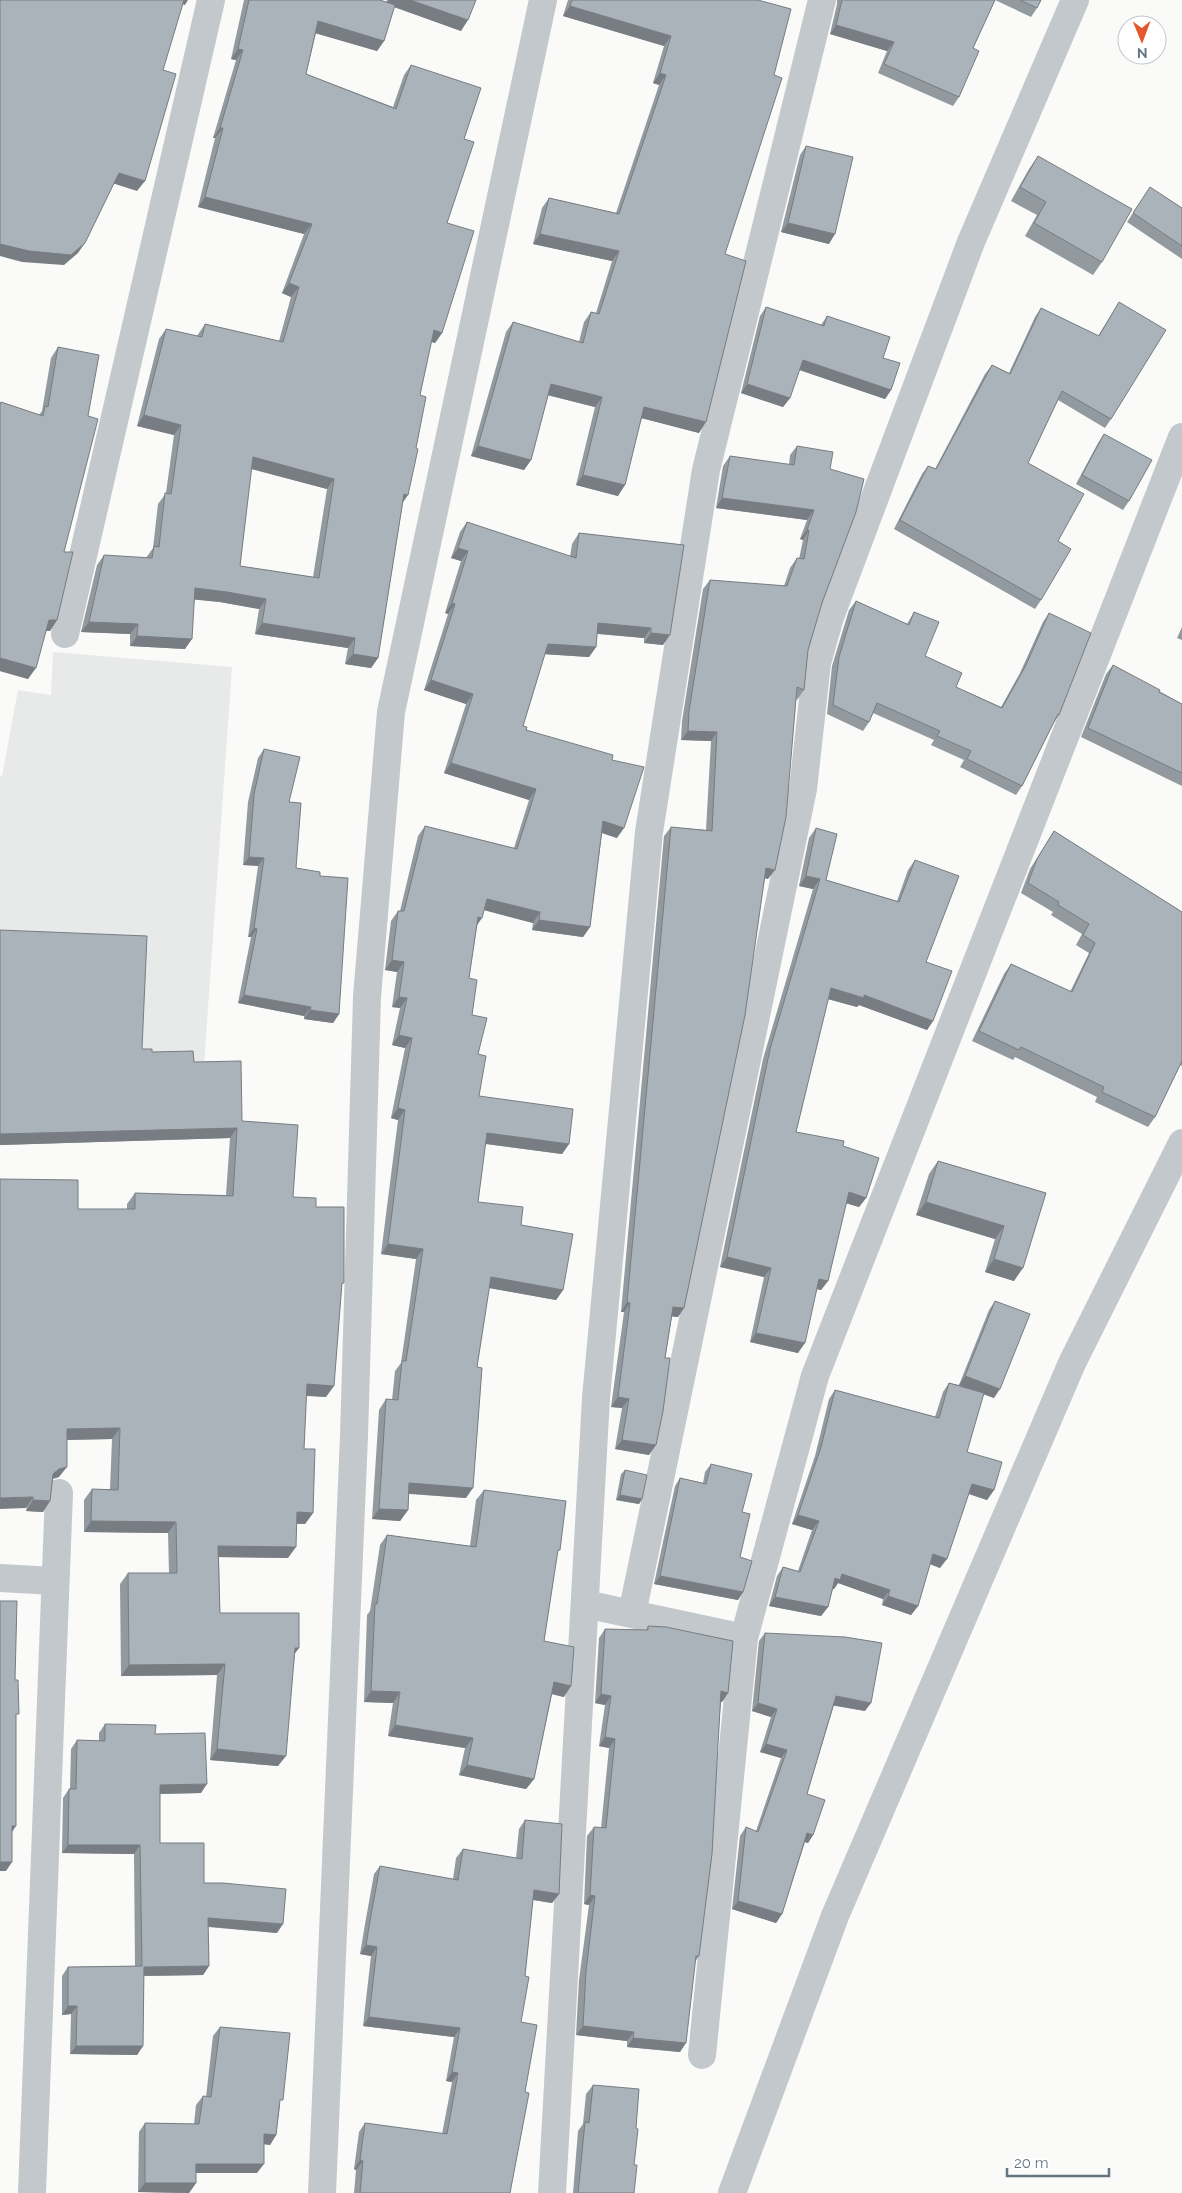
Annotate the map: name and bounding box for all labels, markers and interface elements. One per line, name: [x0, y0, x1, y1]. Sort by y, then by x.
north arrow: [1117, 15, 1167, 65]
text: N: [1137, 45, 1148, 61]
scale bar: [1007, 2146, 1110, 2178]
text: 20 m: [1014, 2154, 1049, 2172]

